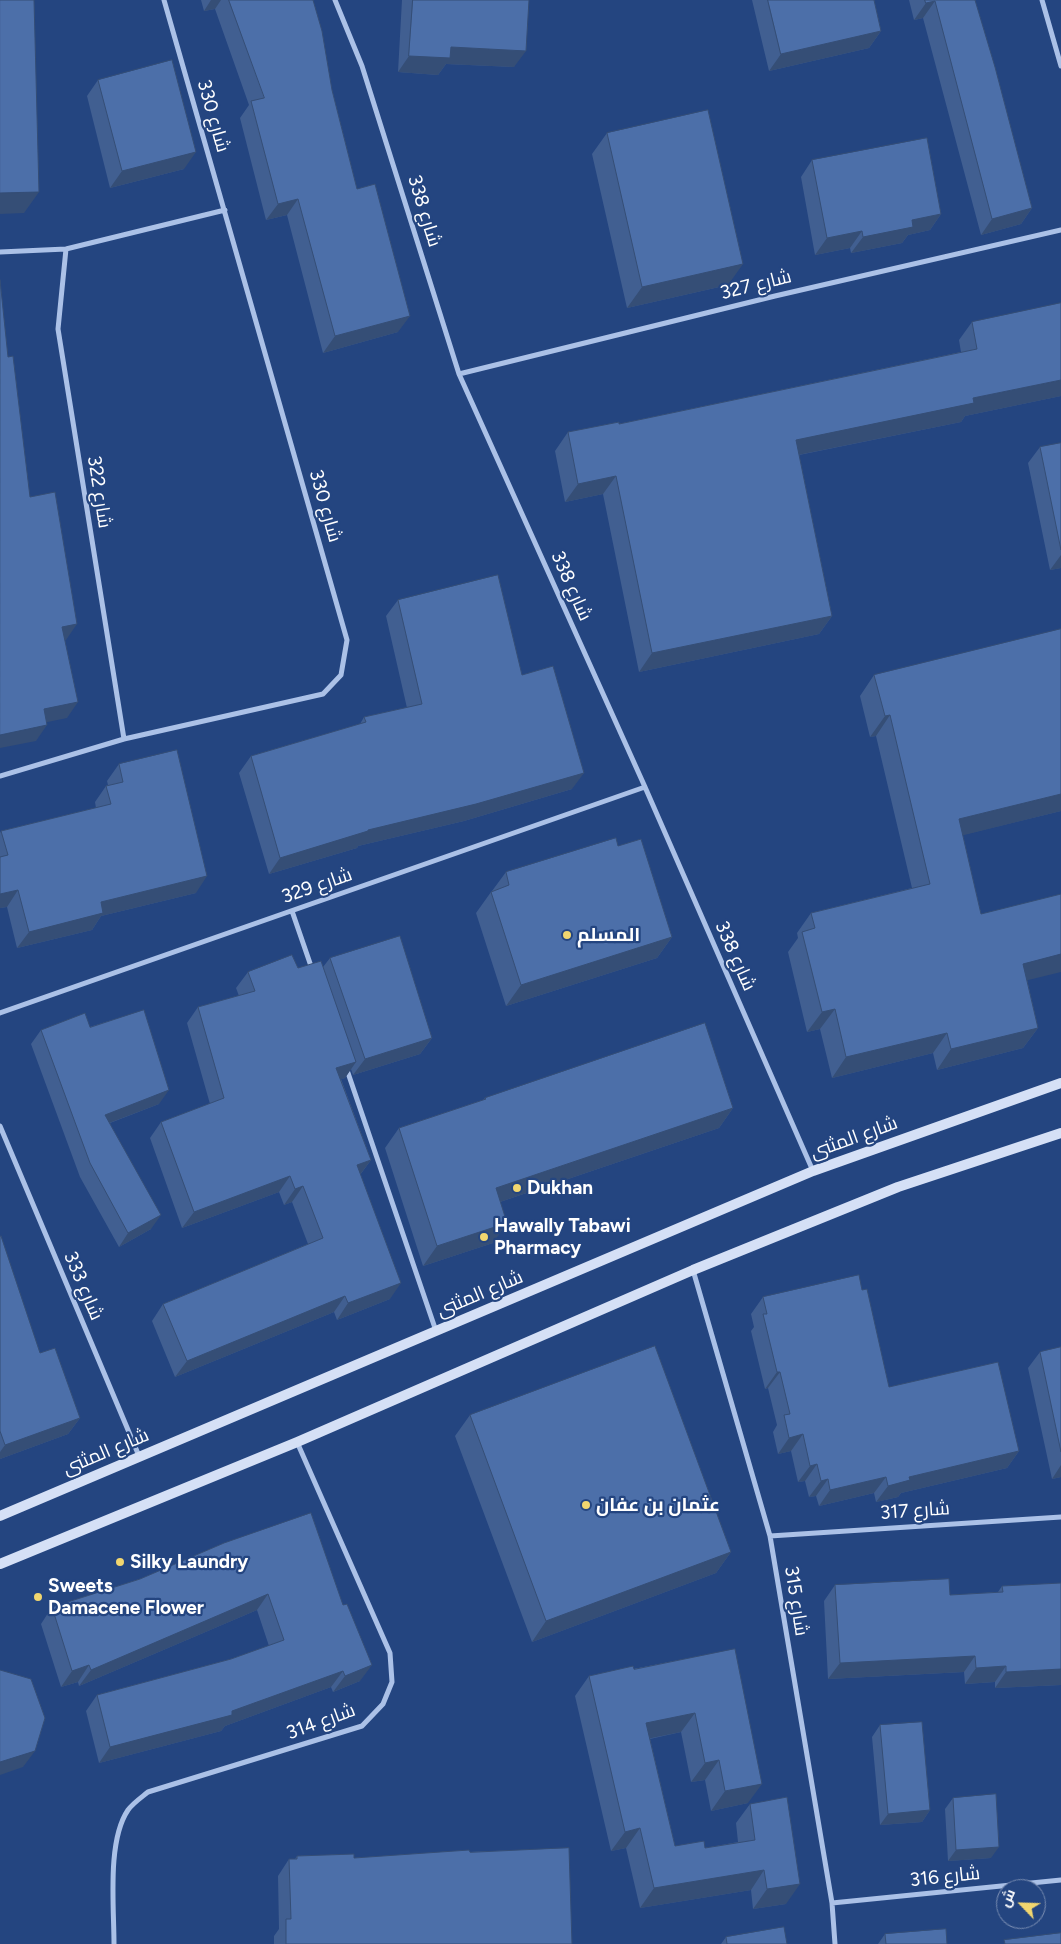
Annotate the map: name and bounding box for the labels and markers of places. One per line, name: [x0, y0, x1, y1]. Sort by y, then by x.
place label: المسلم: [577, 924, 640, 946]
marker: المسلم: [561, 929, 573, 941]
place label: Dukhan: [527, 1177, 593, 1199]
marker: Dukhan: [511, 1182, 523, 1194]
place label: Hawally Tabawi Pharmacy: [494, 1215, 631, 1259]
marker: Hawally Tabawi Pharmacy: [478, 1231, 490, 1243]
place label: عثمان بن عفان: [596, 1494, 720, 1516]
marker: عثمان بن عفان: [580, 1499, 592, 1511]
place label: Silky Laundry: [130, 1551, 248, 1573]
marker: Silky Laundry: [114, 1556, 126, 1568]
place label: Sweets Damacene Flower: [48, 1575, 204, 1619]
marker: Sweets Damacene Flower: [32, 1591, 44, 1603]

